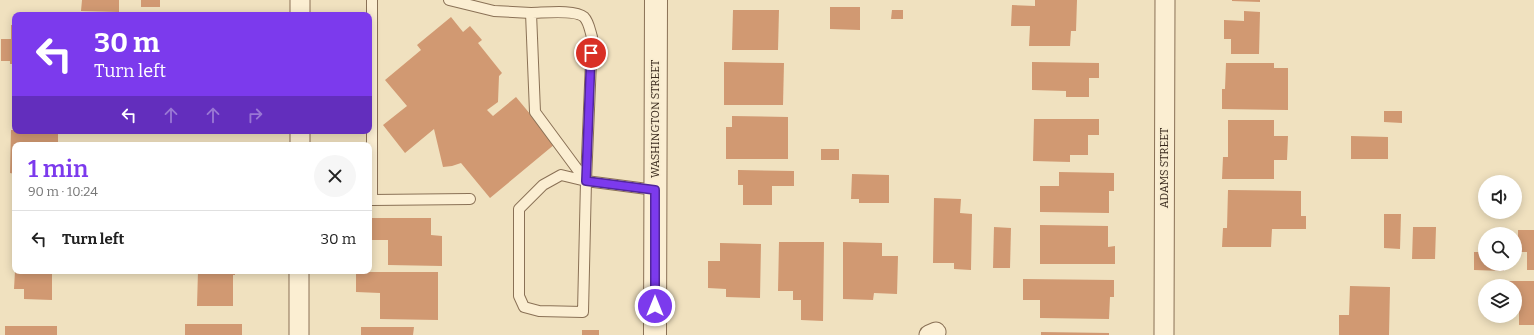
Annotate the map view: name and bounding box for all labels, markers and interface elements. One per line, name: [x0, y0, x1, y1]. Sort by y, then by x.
text: 30 m: [94, 26, 160, 59]
icon: left: [28, 28, 80, 80]
pin: [574, 36, 608, 70]
icon: arrive: [580, 42, 602, 64]
street label: WASHINGTON STREET: [649, 59, 662, 178]
text: Turn left: [94, 60, 166, 82]
icon: left: [118, 104, 140, 126]
icon: ahead: [160, 104, 182, 126]
icon: ahead: [202, 104, 224, 126]
icon: right: [244, 104, 266, 126]
street label: ADAMS STREET: [1158, 127, 1171, 208]
text: 1 min: [28, 155, 88, 183]
button: close: [314, 155, 356, 197]
map controls: [1478, 175, 1522, 323]
button: sound: [1478, 175, 1522, 219]
text: 90 m · 10:24: [28, 184, 98, 199]
button: search: [1478, 227, 1522, 271]
icon: left: [28, 228, 50, 250]
text: Turn left: [62, 230, 124, 248]
text: 30 m: [321, 230, 356, 248]
button: layers: [1478, 279, 1522, 323]
position arrow: [634, 285, 676, 327]

